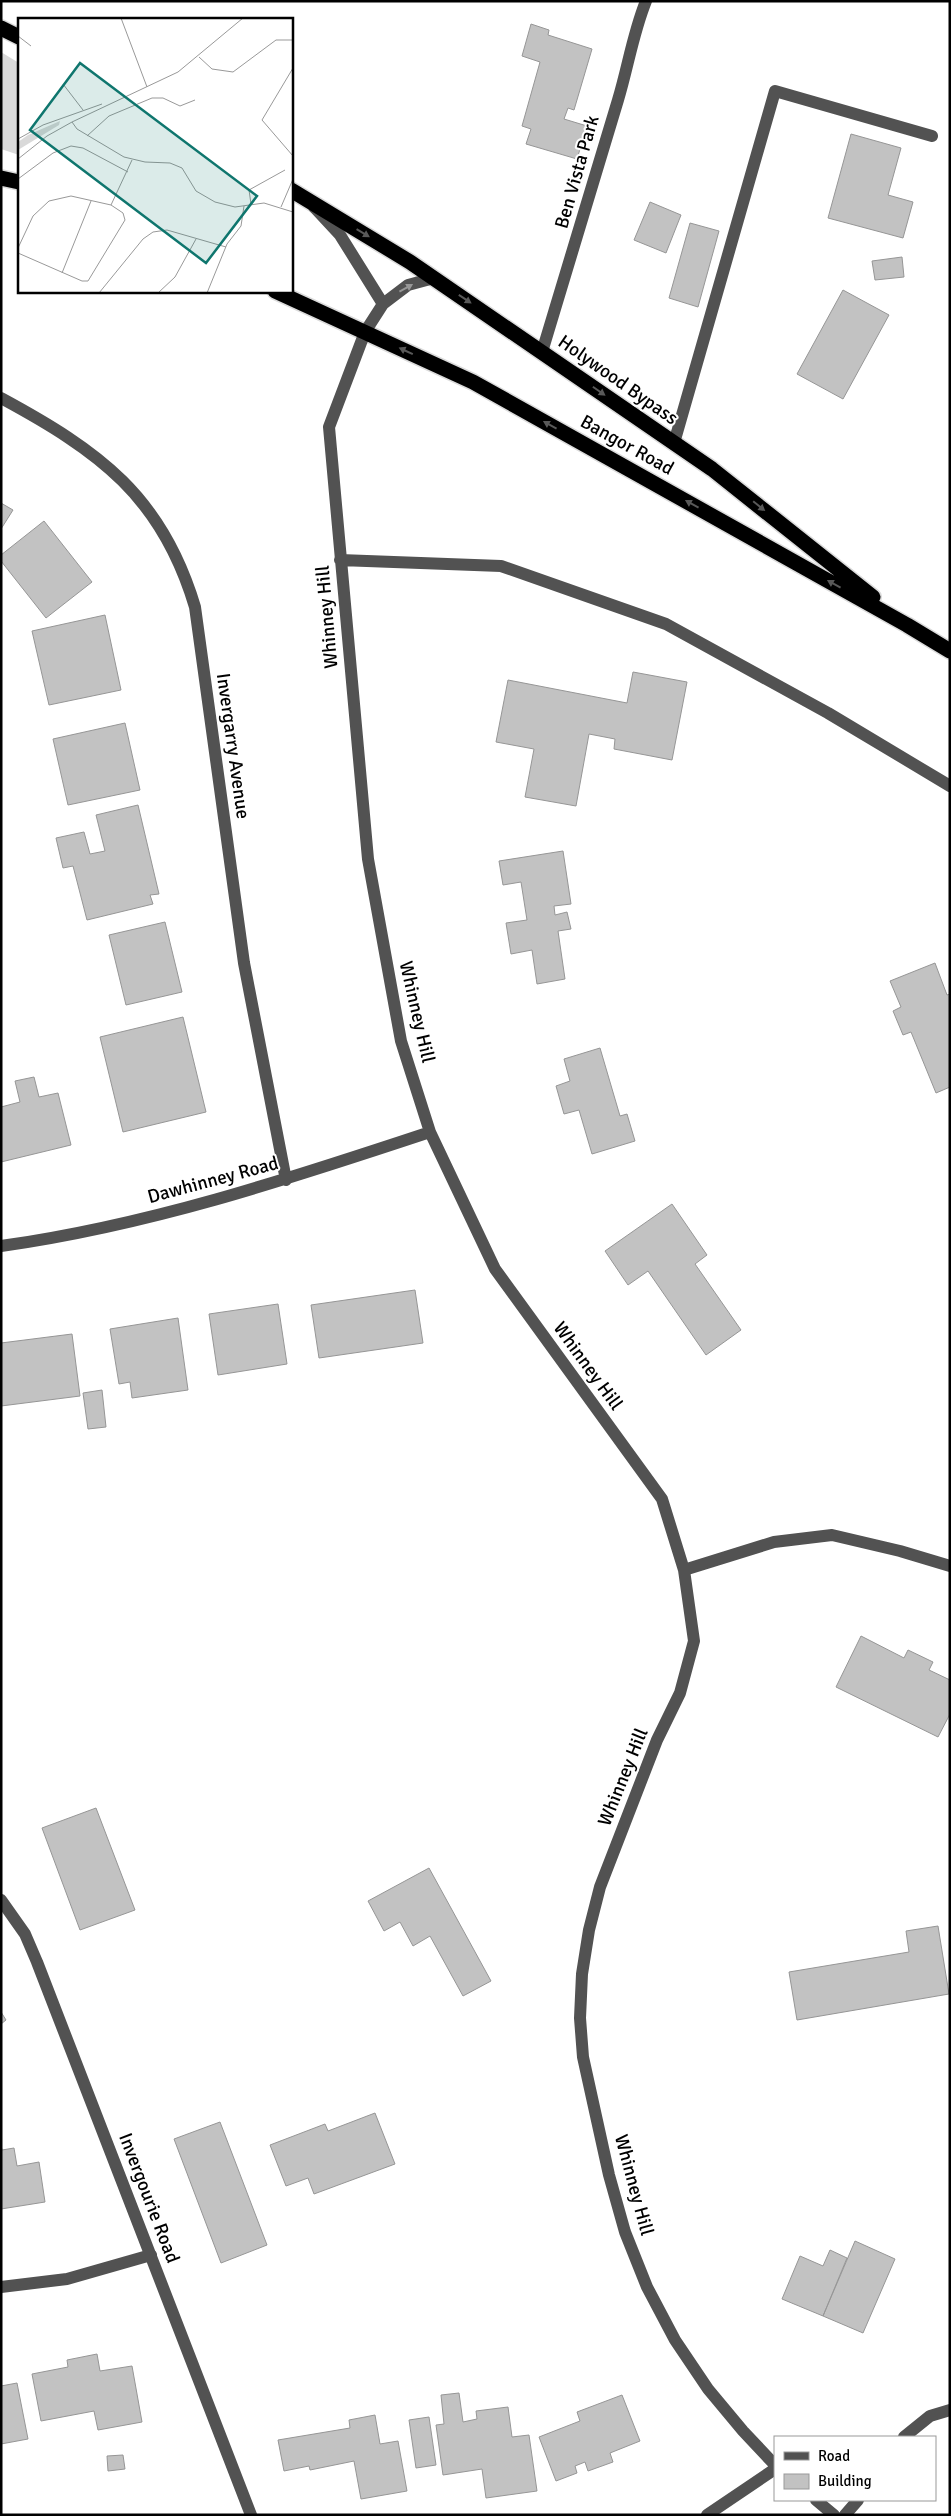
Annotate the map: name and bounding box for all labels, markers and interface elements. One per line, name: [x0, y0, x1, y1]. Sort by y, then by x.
inset map: [18, 18, 292, 292]
street label: Ben Vista Park: [549, 112, 605, 231]
one-way arrow: [356, 229, 369, 238]
one-way arrow: [399, 284, 414, 292]
one-way arrow: [458, 294, 471, 304]
street label: Holywood Bypass: [553, 330, 683, 430]
one-way arrow: [399, 346, 413, 354]
one-way arrow: [592, 386, 605, 396]
street label: Bangor Road: [576, 409, 678, 481]
one-way arrow: [544, 421, 557, 430]
one-way arrow: [685, 500, 699, 509]
one-way arrow: [752, 501, 765, 512]
street label: Whinney Hill: [311, 564, 343, 670]
one-way arrow: [827, 579, 841, 588]
street label: Invergarry Avenue: [211, 672, 255, 820]
street label: Whinney Hill: [394, 959, 440, 1065]
street label: Dawhinney Road: [145, 1151, 281, 1209]
street label: Whinney Hill: [548, 1317, 628, 1415]
street label: Whinney Hill: [592, 1724, 654, 1830]
street label: Invergourie Road: [113, 2130, 185, 2266]
street label: Whinney Hill: [609, 2132, 659, 2238]
legend: [774, 2436, 936, 2501]
text: Road: [818, 2447, 850, 2465]
text: Building: [818, 2472, 872, 2490]

